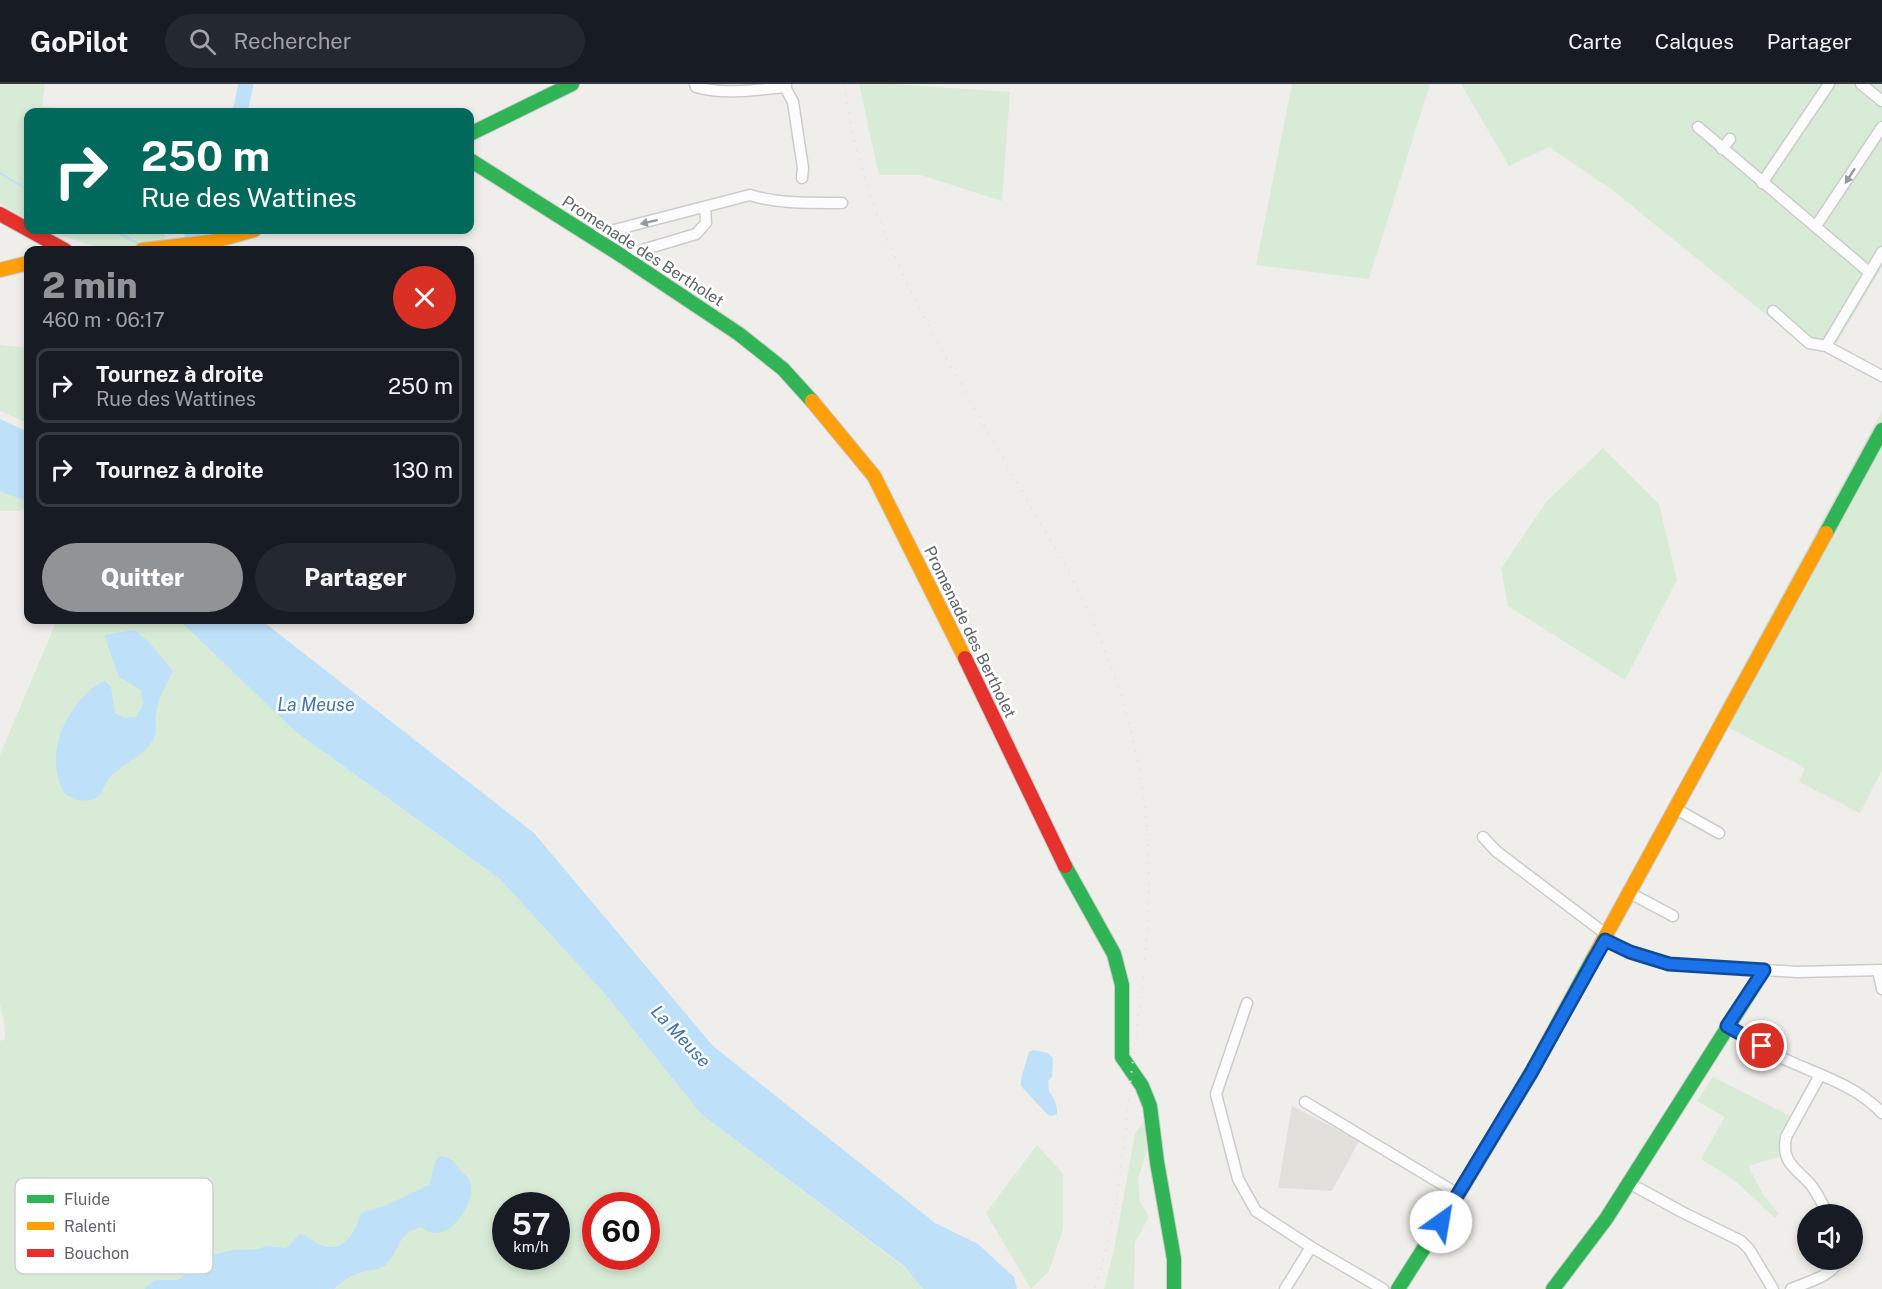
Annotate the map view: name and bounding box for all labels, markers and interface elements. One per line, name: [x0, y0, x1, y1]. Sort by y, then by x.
search box: [165, 14, 585, 68]
text: GoPilot: [30, 25, 129, 58]
icon: search: [186, 25, 219, 58]
text: Rechercher: [234, 28, 351, 54]
text: Carte: [1568, 29, 1622, 54]
text: Calques: [1655, 29, 1734, 54]
text: Partager: [1767, 29, 1852, 54]
text: 250 m: [141, 131, 270, 180]
icon: right: [42, 132, 120, 210]
one-way arrow: [1844, 167, 1856, 183]
text: Rue des Wattines: [141, 181, 357, 213]
street label: Promenade des Bertholet: [559, 192, 727, 310]
one-way arrow: [640, 217, 658, 227]
text: 2 min: [42, 264, 138, 306]
button: close: [393, 266, 456, 329]
text: 460 m · 06:17: [42, 308, 165, 332]
text: Tournez à droite: [96, 361, 264, 387]
icon: right: [45, 369, 78, 402]
text: 250 m: [388, 373, 453, 399]
text: Rue des Wattines: [96, 387, 256, 411]
icon: right: [45, 453, 78, 486]
text: Tournez à droite: [96, 457, 264, 483]
text: 130 m: [392, 457, 453, 483]
button: Quitter: [42, 543, 243, 612]
button: Partager: [255, 543, 456, 612]
street label: Promenade des Bertholet: [920, 543, 1020, 721]
water label: La Meuse: [277, 694, 355, 715]
water label: La Meuse: [647, 1001, 715, 1072]
pin: [1736, 1020, 1787, 1071]
icon: arrive: [1745, 1029, 1778, 1062]
legend: [15, 1178, 213, 1274]
text: Fluide: [64, 1190, 110, 1209]
position arrow: [1409, 1190, 1473, 1254]
speed limit sign: 60: [582, 1192, 660, 1270]
map controls: [1797, 1204, 1863, 1270]
button: sound: [1797, 1204, 1863, 1270]
text: 57: [511, 1206, 551, 1242]
text: Ralenti: [64, 1217, 116, 1236]
text: km/h: [513, 1238, 549, 1255]
text: Bouchon: [64, 1244, 129, 1263]

